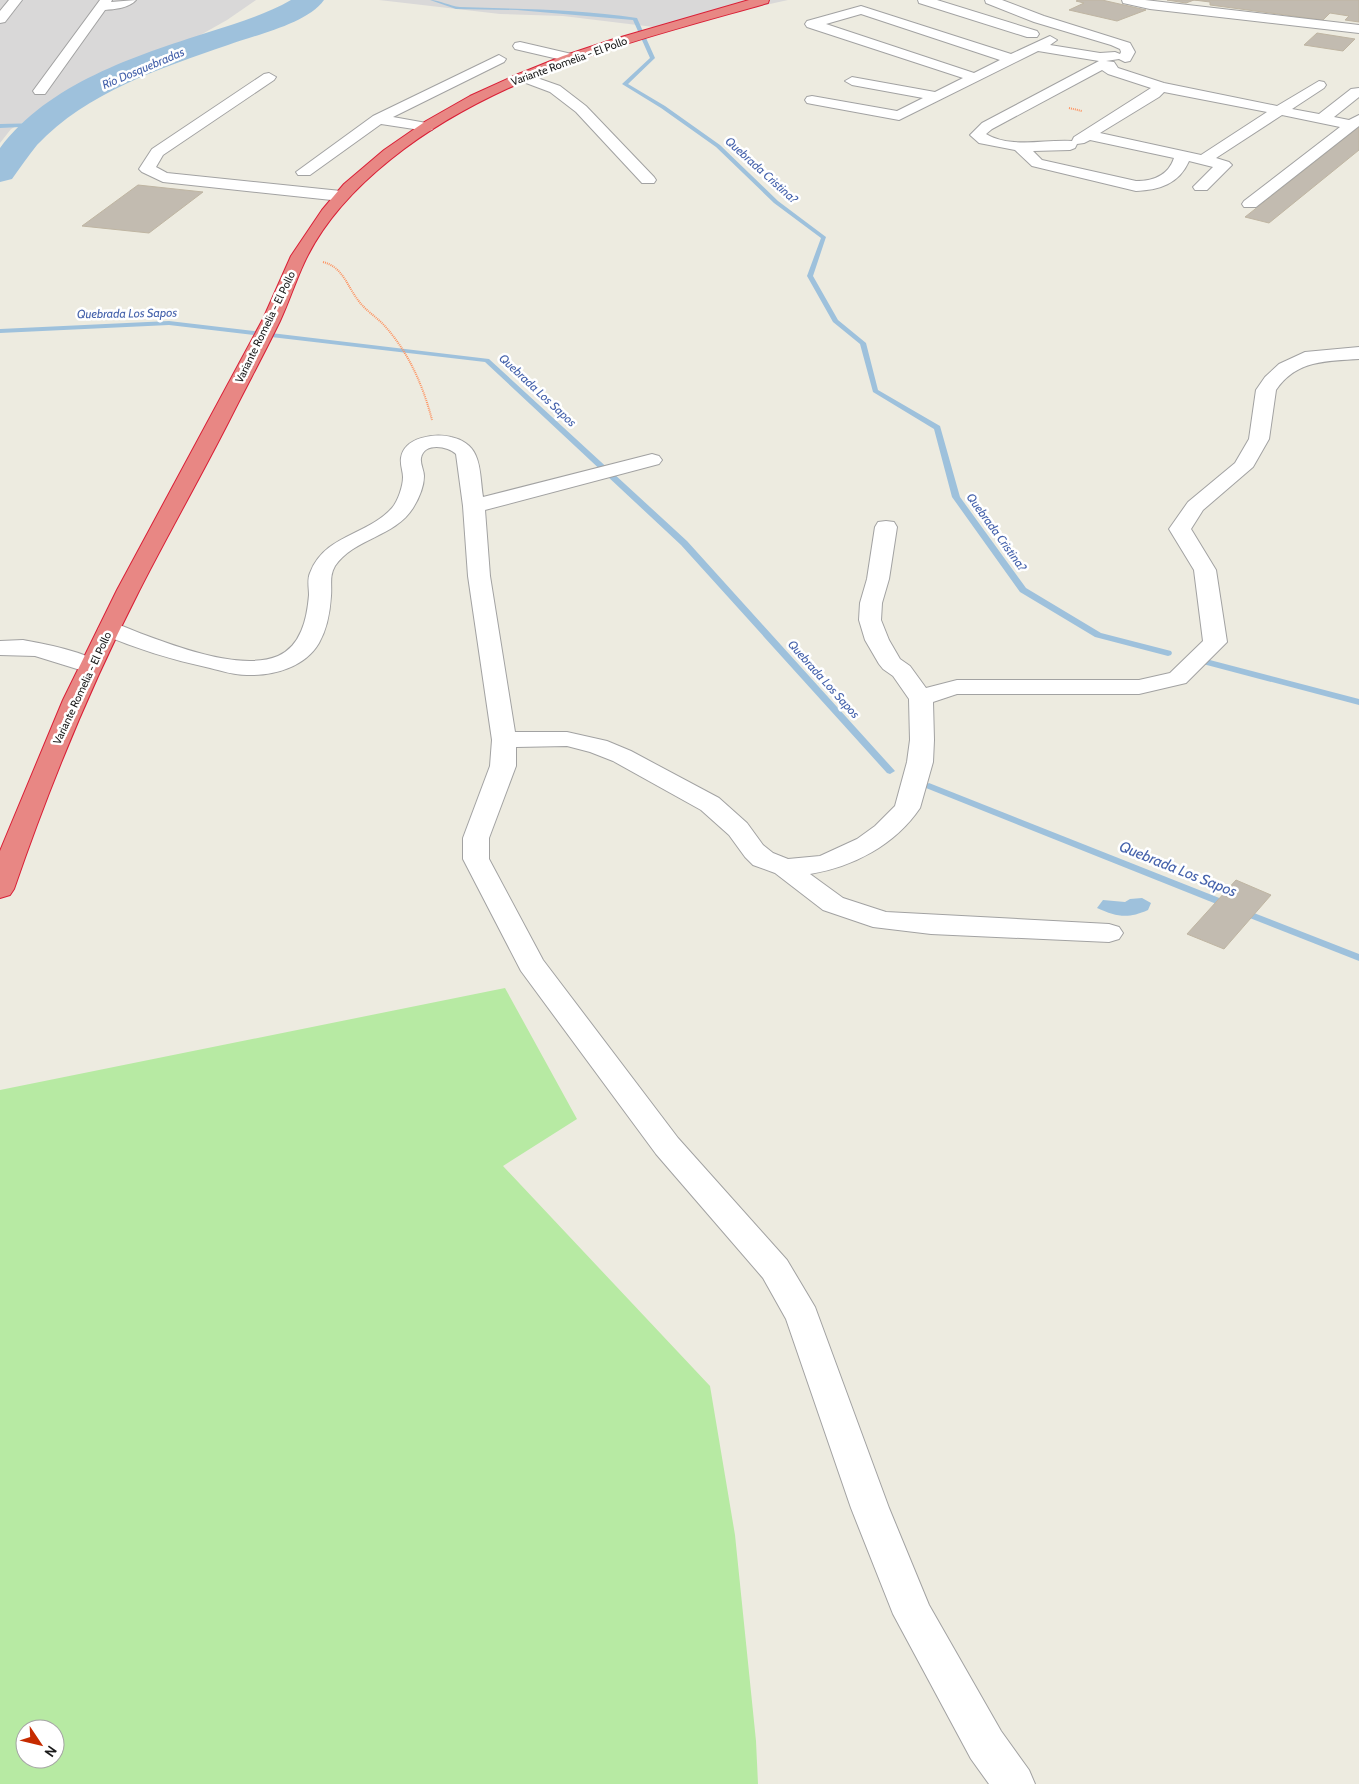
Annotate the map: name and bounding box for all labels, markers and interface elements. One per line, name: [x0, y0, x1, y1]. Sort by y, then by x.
street label: Variante Romelia - El Pollo: [509, 33, 629, 89]
water label: Río Dosquebradas: [100, 44, 187, 92]
water label: Quebrada Cristina?: [722, 133, 802, 207]
street label: Variante Romelia - El Pollo: [232, 269, 298, 385]
water label: Quebrada Los Sapos: [77, 305, 177, 321]
water label: Quebrada Los Sapos: [496, 350, 580, 430]
water label: Quebrada Cristina?: [964, 490, 1031, 575]
street label: Variante Romelia - El Pollo: [50, 629, 114, 747]
water label: Quebrada Los Sapos: [785, 637, 863, 721]
water label: Quebrada Los Sapos: [1117, 837, 1239, 901]
north arrow: [15, 1719, 65, 1769]
text: N: [40, 1742, 61, 1761]

